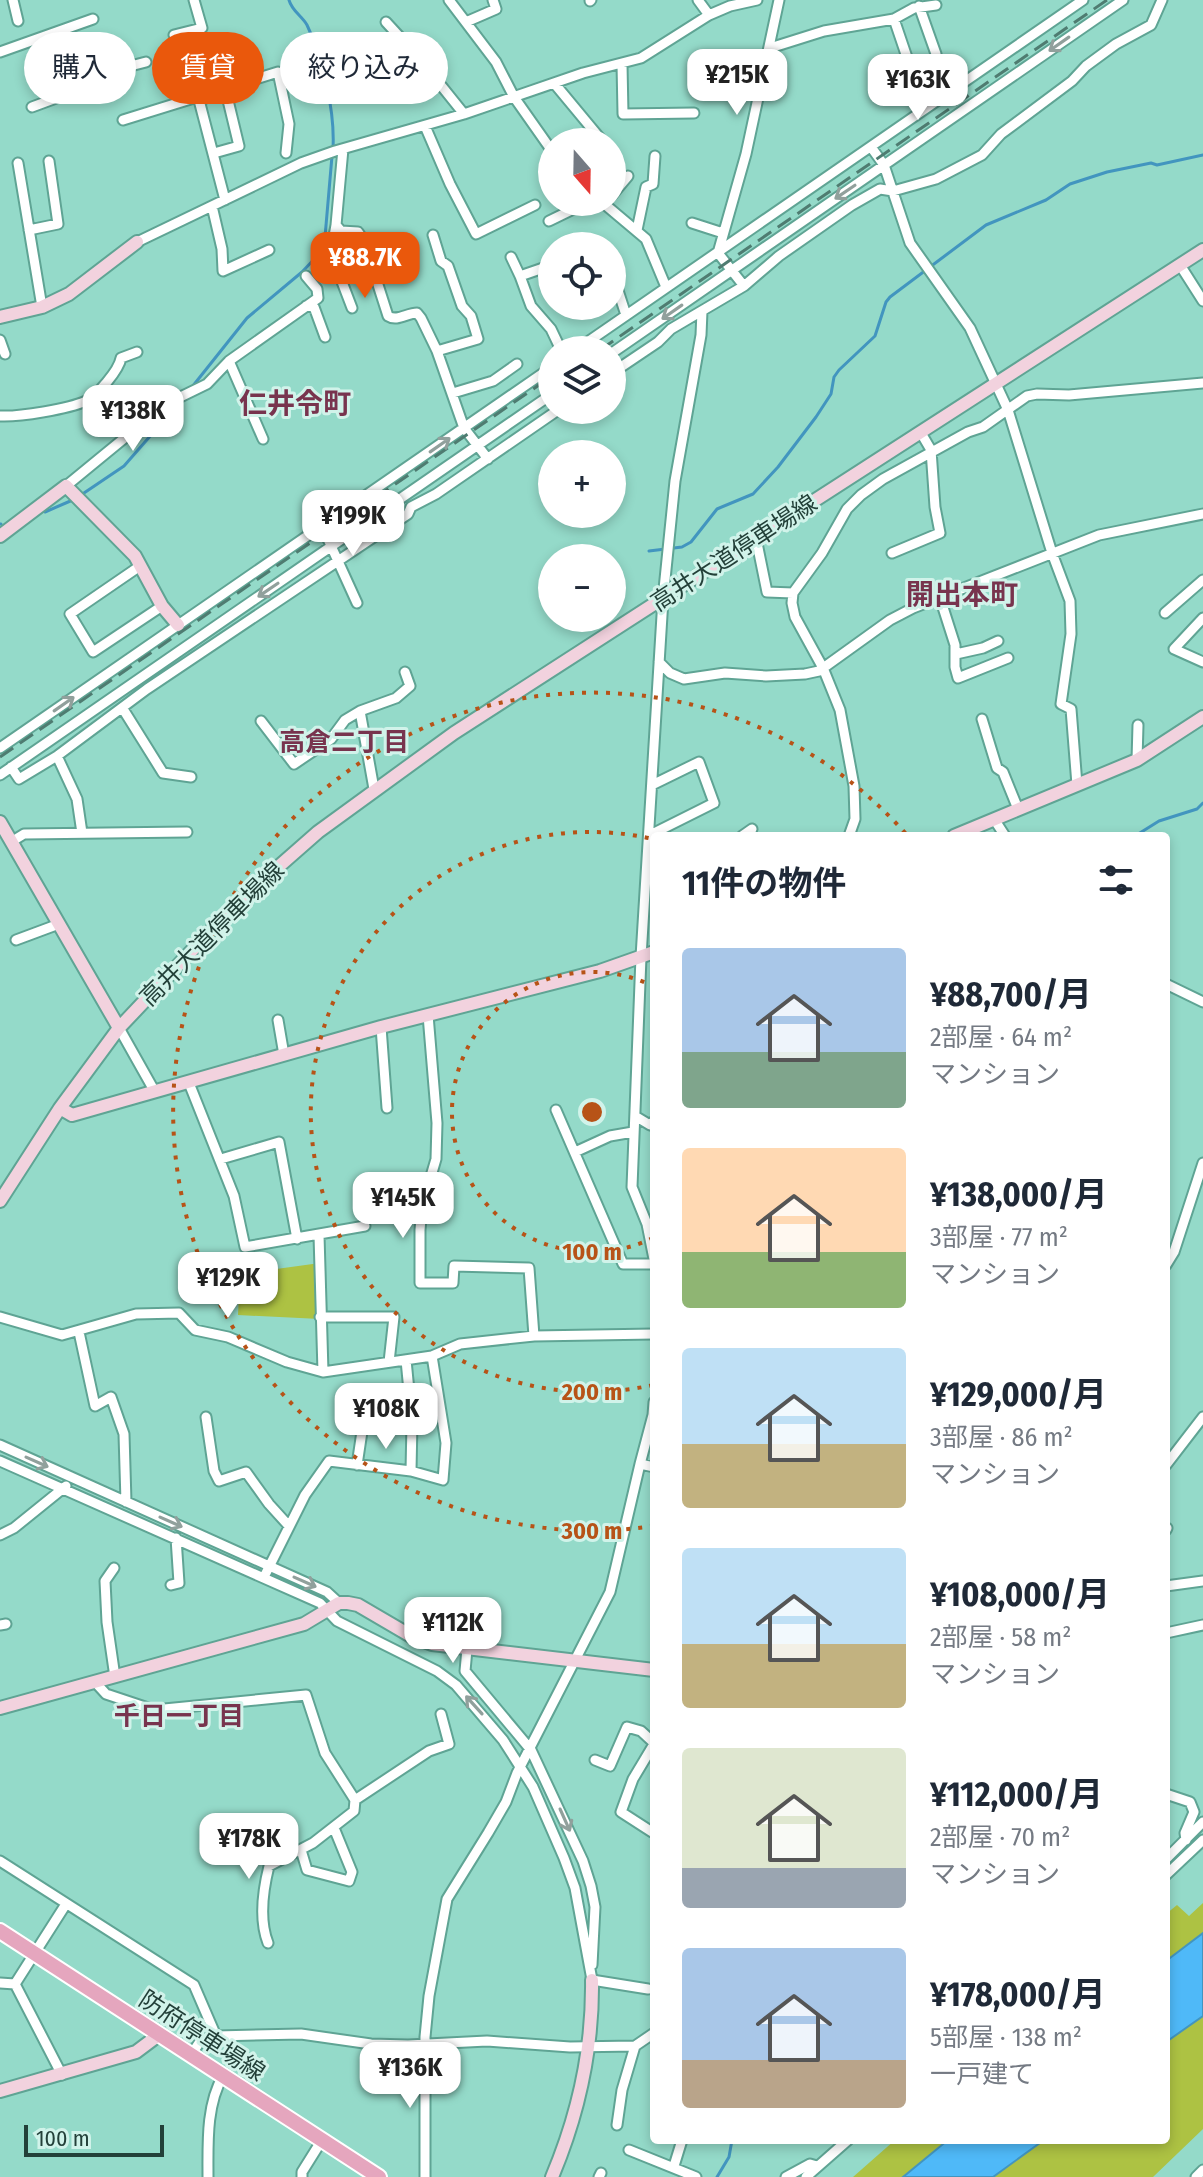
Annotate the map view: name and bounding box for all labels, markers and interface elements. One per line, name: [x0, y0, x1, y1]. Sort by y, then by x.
chip: 購入: [24, 32, 136, 104]
chip: 賃貸: [152, 32, 264, 104]
chip: 絞り込み: [280, 32, 448, 104]
one-way arrow: [1048, 36, 1070, 52]
pin: ¥215K: [681, 49, 793, 117]
pin: ¥163K: [862, 54, 974, 122]
text: ¥215K: [705, 59, 769, 90]
text: ¥163K: [886, 64, 950, 95]
north arrow: [538, 128, 626, 216]
map controls: [538, 128, 626, 632]
one-way arrow: [834, 184, 856, 200]
pin: ¥88.7K: [300, 232, 430, 300]
button: locate: [538, 232, 626, 320]
text: ¥88.7K: [329, 242, 401, 273]
one-way arrow: [661, 304, 683, 320]
button: layers: [538, 336, 626, 424]
pin: ¥138K: [77, 385, 189, 453]
district label: 仁井令町: [239, 387, 351, 420]
text: ¥138K: [101, 395, 165, 426]
one-way arrow: [428, 437, 450, 453]
button: +: [538, 440, 626, 528]
street label: 高井大道停車場線: [646, 489, 822, 617]
pin: ¥199K: [297, 490, 409, 558]
text: ¥199K: [320, 500, 386, 531]
button: −: [538, 544, 626, 632]
district label: 開出本町: [906, 578, 1018, 611]
one-way arrow: [257, 582, 279, 598]
one-way arrow: [53, 695, 75, 712]
district label: 高倉二丁目: [279, 727, 409, 758]
street label: 高井大道停車場線: [134, 856, 290, 1012]
icon: filters: [1094, 858, 1138, 902]
text: 11件の物件: [682, 863, 846, 904]
text: ¥88,700/月: [930, 974, 1092, 1015]
icon: home: [746, 980, 842, 1076]
text: 2部屋 · 64 m²: [930, 1022, 1072, 1053]
text: マンション: [930, 1059, 1060, 1090]
centre of rings: [578, 1098, 606, 1126]
pin: ¥145K: [347, 1172, 459, 1240]
text: ¥138,000/月: [930, 1174, 1108, 1215]
icon: home: [746, 1180, 842, 1276]
text: ¥145K: [371, 1182, 435, 1213]
text: 3部屋 · 77 m²: [930, 1222, 1068, 1253]
text: 100 m: [562, 1238, 622, 1266]
pin: ¥129K: [172, 1252, 284, 1320]
text: マンション: [930, 1259, 1060, 1290]
text: ¥129K: [196, 1262, 260, 1293]
text: ¥129,000/月: [930, 1374, 1107, 1415]
text: 200 m: [561, 1378, 622, 1406]
icon: home: [746, 1380, 842, 1476]
pin: ¥108K: [330, 1383, 442, 1451]
text: ¥108K: [353, 1393, 419, 1424]
text: 3部屋 · 86 m²: [930, 1422, 1073, 1453]
one-way arrow: [25, 1455, 49, 1470]
text: マンション: [930, 1459, 1060, 1490]
one-way arrow: [158, 1515, 182, 1530]
text: 300 m: [561, 1517, 622, 1545]
text: ¥108,000/月: [930, 1574, 1110, 1615]
one-way arrow: [293, 1576, 317, 1591]
icon: home: [746, 1580, 842, 1676]
pin: ¥112K: [397, 1597, 509, 1665]
text: ¥112K: [422, 1607, 484, 1638]
text: 2部屋 · 58 m²: [930, 1622, 1072, 1653]
text: マンション: [930, 1659, 1060, 1690]
one-way arrow: [466, 1696, 484, 1716]
district label: 千日一丁目: [114, 1701, 244, 1732]
text: ¥112,000/月: [930, 1774, 1103, 1815]
icon: home: [746, 1780, 842, 1876]
one-way arrow: [558, 1808, 573, 1832]
pin: ¥178K: [193, 1813, 305, 1881]
text: 2部屋 · 70 m²: [930, 1822, 1070, 1853]
text: ¥178K: [217, 1823, 281, 1854]
text: マンション: [930, 1859, 1060, 1890]
text: ¥178,000/月: [930, 1974, 1106, 2015]
icon: home: [746, 1980, 842, 2076]
street label: 防府停車場線: [134, 1985, 270, 2087]
text: 5部屋 · 138 m²: [930, 2022, 1082, 2053]
pin: ¥136K: [354, 2042, 466, 2110]
text: ¥136K: [378, 2052, 442, 2083]
text: 一戸建て: [930, 2059, 1034, 2090]
scale bar: [24, 2121, 164, 2157]
text: 100 m: [36, 2125, 90, 2152]

